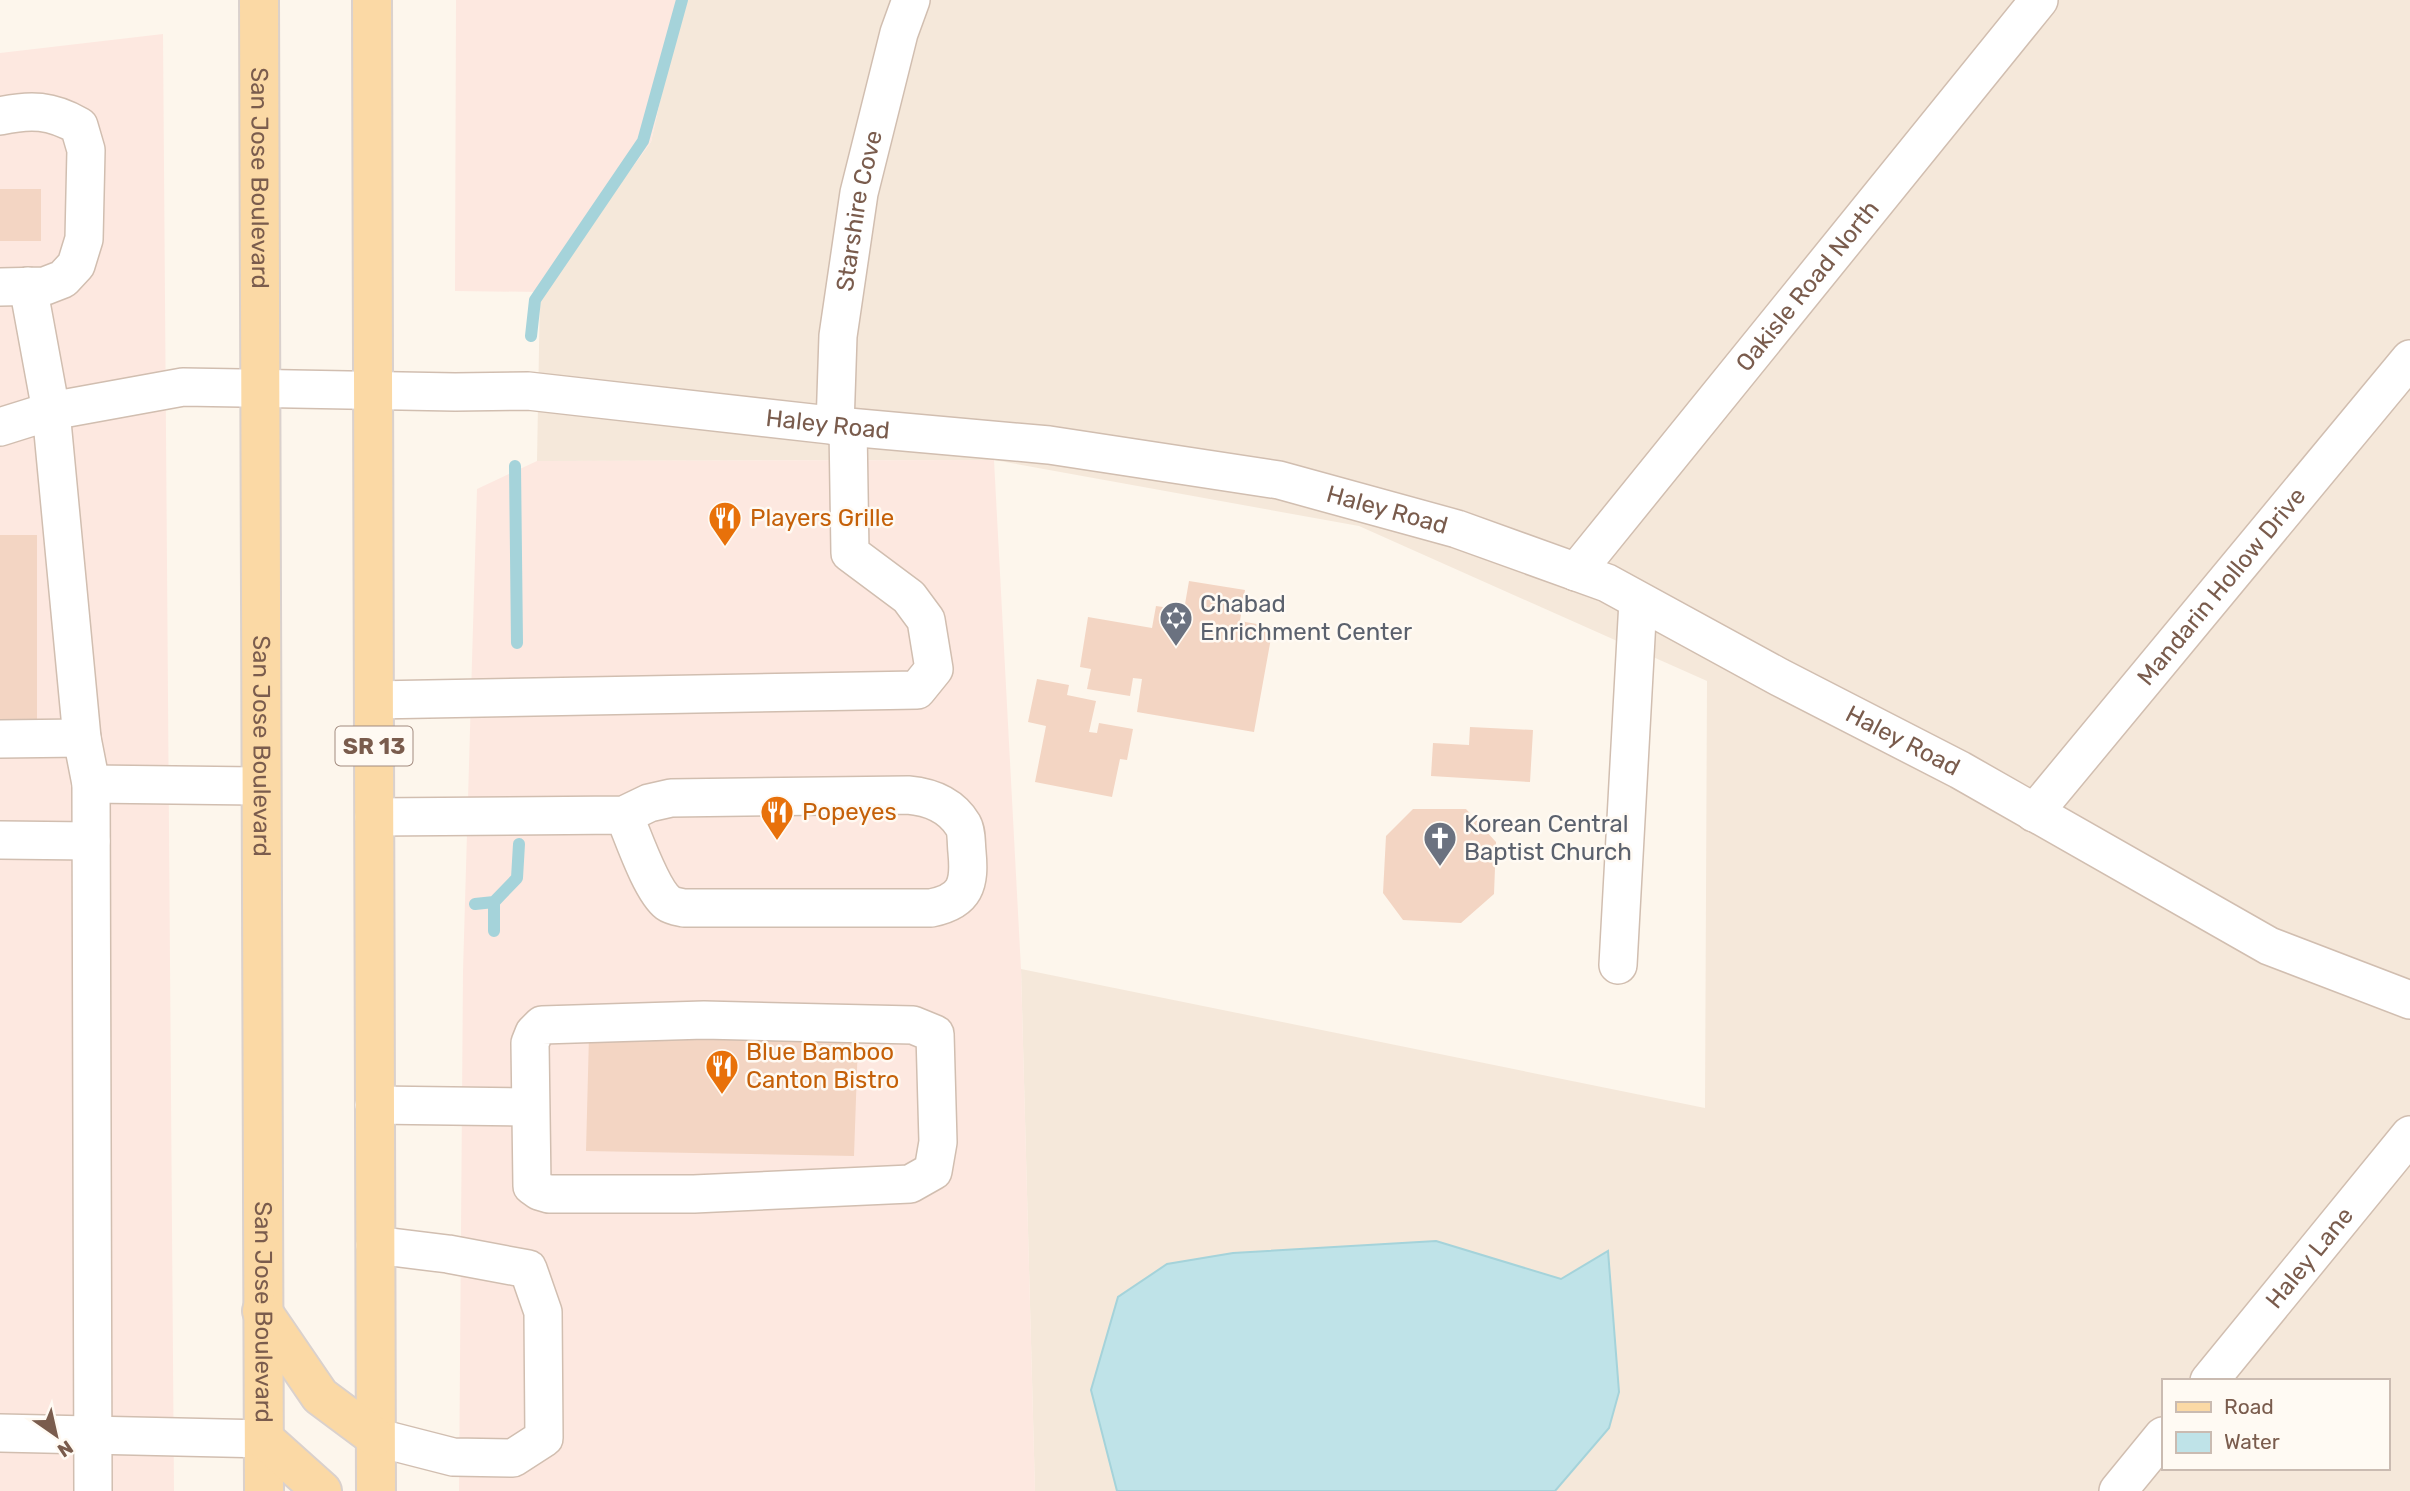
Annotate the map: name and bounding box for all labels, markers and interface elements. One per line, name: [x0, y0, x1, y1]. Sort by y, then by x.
street label: San Jose Boulevard: [245, 67, 274, 289]
street label: Starshire Cove: [831, 127, 888, 293]
street label: Oakisle Road North: [1730, 195, 1885, 377]
street label: Haley Road: [764, 404, 891, 445]
street label: Haley Road: [1323, 480, 1451, 540]
street label: Mandarin Hollow Drive: [2132, 482, 2311, 691]
restaurant icon: Players Grille: [706, 499, 744, 548]
place label: Players Grille: [750, 504, 894, 532]
place label: Chabad Enrichment Center: [1200, 590, 1412, 646]
synagogue icon: Chabad Enrichment Center: [1157, 599, 1195, 648]
street label: San Jose Boulevard: [247, 635, 276, 857]
street label: Haley Road: [1841, 700, 1965, 782]
road number: SR 13: [336, 726, 412, 766]
restaurant icon: Popeyes: [758, 793, 796, 842]
place label: Popeyes: [802, 798, 897, 826]
place label: Korean Central Baptist Church: [1464, 810, 1632, 866]
church icon: Korean Central Baptist Church: [1421, 819, 1459, 868]
place label: Blue Bamboo Canton Bistro: [746, 1038, 899, 1094]
restaurant icon: Blue Bamboo Canton Bistro: [703, 1047, 741, 1096]
street label: San Jose Boulevard: [249, 1201, 278, 1423]
street label: Haley Lane: [2260, 1202, 2359, 1314]
legend: [2162, 1379, 2389, 1470]
text: Road: [2224, 1394, 2274, 1419]
north arrow: [21, 1400, 91, 1470]
text: Water: [2224, 1429, 2280, 1454]
text: N: [53, 1435, 77, 1462]

